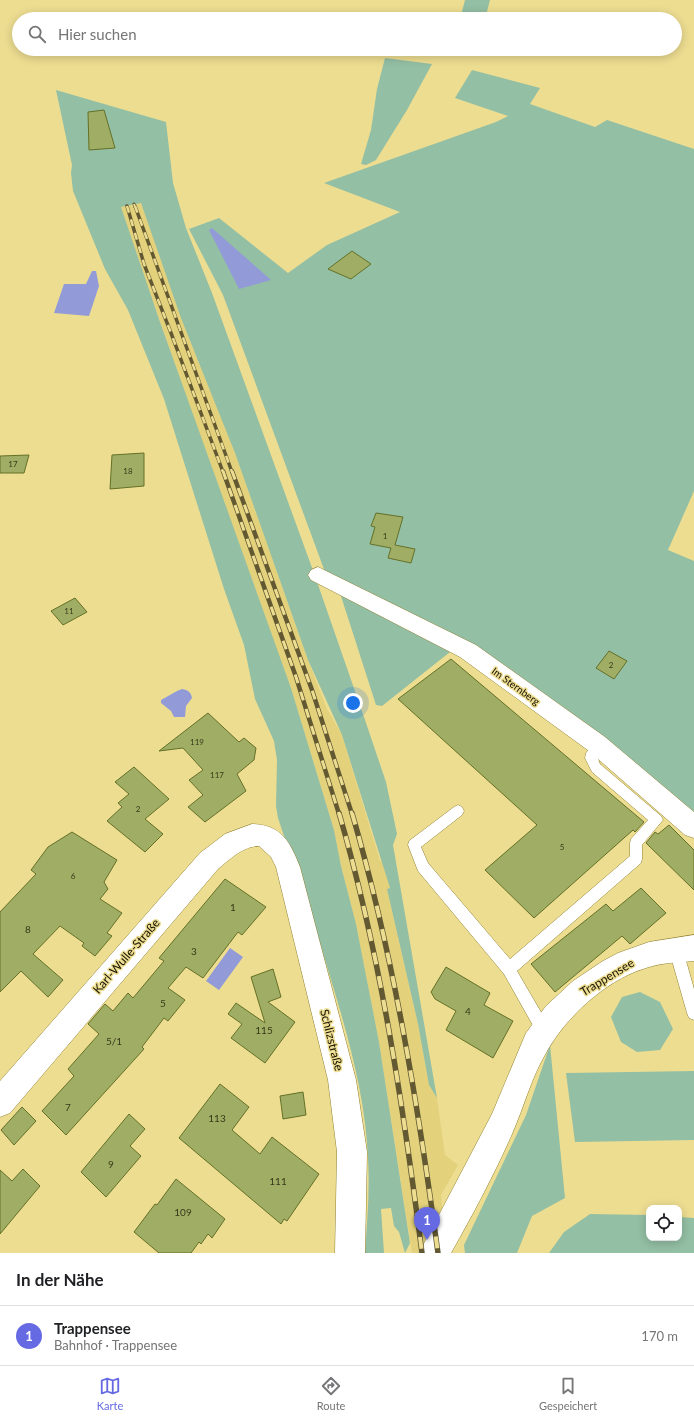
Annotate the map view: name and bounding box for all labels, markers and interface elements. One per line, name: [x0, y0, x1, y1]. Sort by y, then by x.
search box: [12, 12, 682, 56]
icon: search: [26, 23, 48, 45]
text: Hier suchen: [58, 25, 137, 43]
house number: 17: [8, 459, 18, 469]
house number: 18: [123, 466, 133, 476]
house number: 1: [383, 531, 388, 541]
house number: 11: [64, 606, 74, 616]
house number: 2: [609, 660, 614, 670]
street label: Im Sternberg: [490, 665, 542, 707]
your location: [343, 693, 363, 713]
house number: 119: [190, 737, 204, 747]
house number: 117: [210, 770, 224, 780]
house number: 2: [136, 804, 141, 814]
house number: 5: [560, 842, 565, 852]
house number: 6: [71, 871, 76, 881]
house number: 1: [230, 901, 236, 913]
street label: Karl-Wulle-Straße: [89, 915, 163, 997]
house number: 8: [25, 923, 31, 935]
house number: 3: [191, 945, 197, 957]
street label: Trappensee: [577, 955, 637, 999]
house number: 5: [160, 997, 166, 1009]
house number: 4: [465, 1005, 471, 1017]
street label: Schlizstraße: [317, 1008, 347, 1072]
house number: 115: [255, 1024, 273, 1036]
house number: 5/1: [106, 1035, 122, 1047]
house number: 7: [65, 1101, 71, 1113]
house number: 113: [208, 1112, 226, 1124]
house number: 9: [108, 1158, 114, 1170]
house number: 111: [269, 1175, 287, 1187]
map controls: [646, 1205, 682, 1241]
button: locate: [646, 1205, 682, 1241]
house number: 109: [174, 1206, 192, 1218]
pin: 1: [414, 1207, 440, 1240]
text: In der Nähe: [16, 1269, 104, 1290]
text: Trappensee: [54, 1319, 131, 1337]
text: 1: [25, 1328, 33, 1344]
text: 170 m: [641, 1328, 678, 1344]
text: Bahnhof · Trappensee: [54, 1337, 177, 1353]
tab: Karte: [97, 1375, 123, 1412]
tab: Route: [317, 1375, 345, 1412]
tab: Gespeichert: [539, 1375, 597, 1412]

